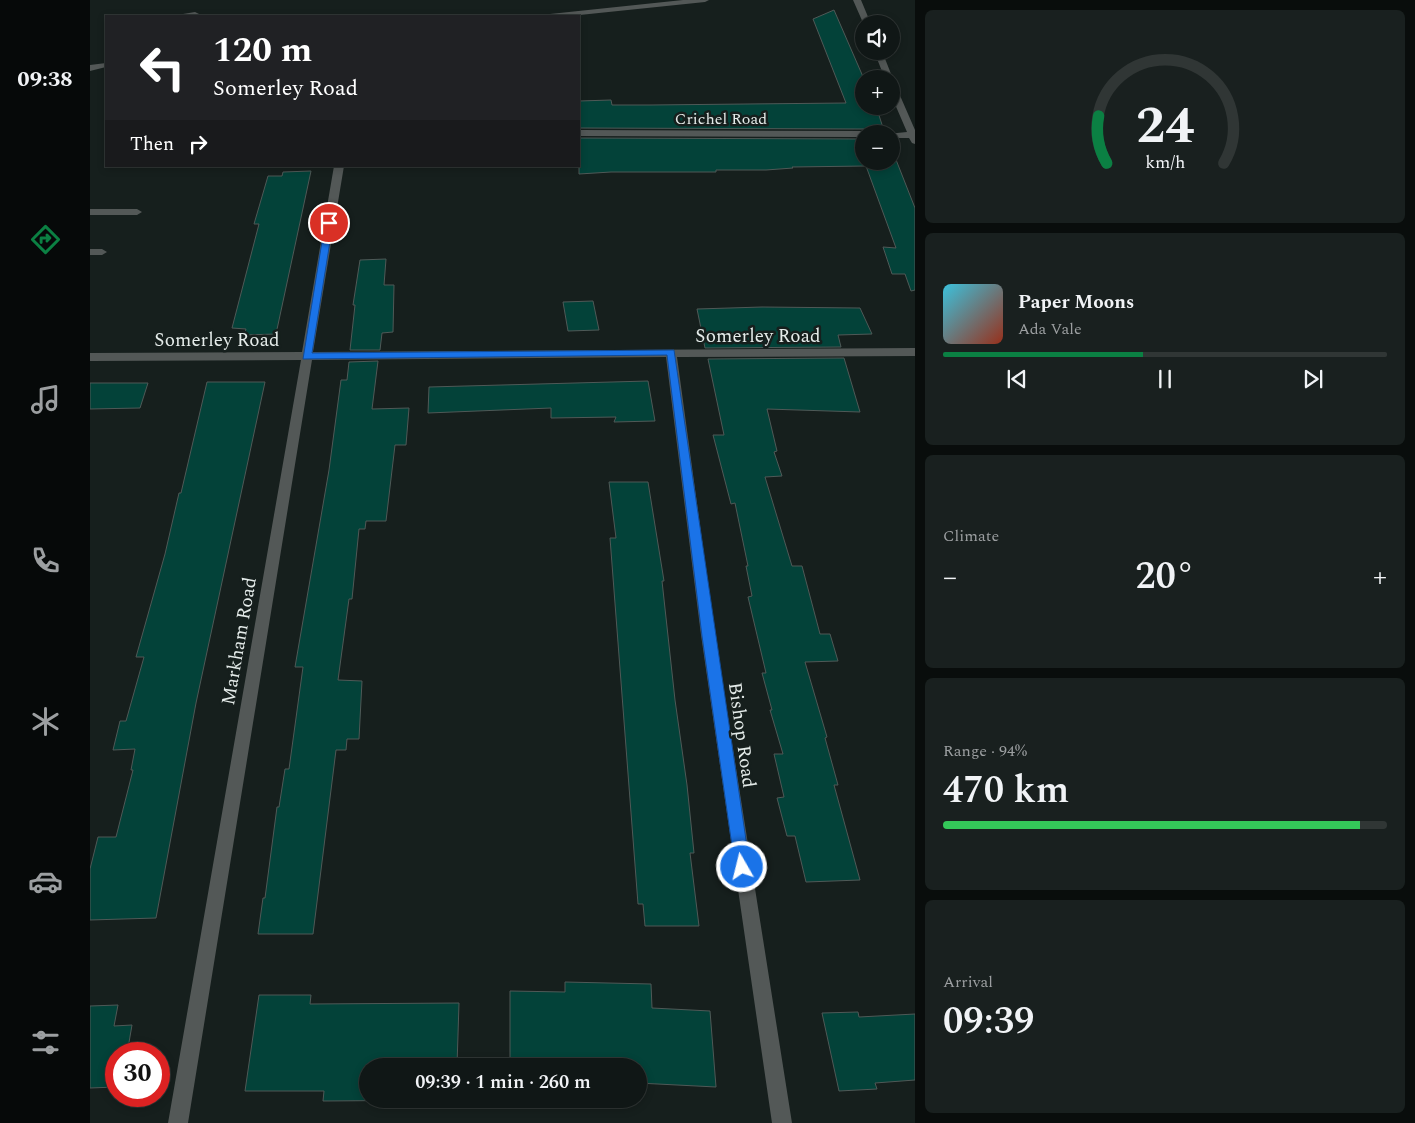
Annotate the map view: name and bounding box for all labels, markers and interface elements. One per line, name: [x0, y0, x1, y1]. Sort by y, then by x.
map controls: [855, 15, 900, 170]
button: sound: [855, 15, 900, 60]
text: 120 m: [213, 24, 312, 77]
icon: left: [130, 35, 195, 100]
text: 09:38: [17, 63, 73, 96]
button: +: [855, 70, 900, 115]
text: Somerley Road: [213, 72, 358, 105]
text: 24: [1136, 87, 1194, 166]
street label: Crichel Road: [675, 107, 767, 131]
button: −: [855, 125, 900, 170]
text: Then: [130, 130, 174, 159]
icon: right: [184, 130, 212, 158]
text: km/h: [1145, 149, 1185, 176]
pin: [308, 202, 350, 244]
icon: arrive: [315, 209, 343, 237]
icon: directions: [28, 222, 63, 257]
text: Paper Moons: [1018, 288, 1134, 317]
text: Ada Vale: [1018, 317, 1082, 341]
street label: Somerley Road: [695, 322, 821, 351]
street label: Somerley Road: [154, 326, 280, 355]
icon: previous: [1003, 365, 1031, 393]
icon: pause: [1151, 365, 1179, 393]
icon: next: [1299, 365, 1327, 393]
icon: music: [28, 382, 63, 417]
text: Climate: [943, 524, 999, 548]
icon: phone: [28, 543, 63, 578]
text: 20°: [1135, 548, 1195, 606]
text: −: [943, 556, 957, 599]
text: +: [1373, 556, 1387, 599]
street label: Markham Road: [214, 575, 265, 708]
street label: Bishop Road: [720, 681, 763, 790]
icon: climate: [28, 704, 63, 739]
text: Range · 94%: [943, 739, 1027, 763]
text: 470 km: [943, 762, 1069, 820]
position arrow: [715, 840, 767, 892]
icon: car: [28, 864, 63, 899]
text: Arrival: [943, 970, 993, 994]
text: 09:39: [943, 993, 1034, 1051]
icon: filters: [28, 1025, 63, 1060]
speed limit sign: 30: [105, 1042, 170, 1107]
text: 09:39 · 1 min · 260 m: [415, 1068, 591, 1097]

